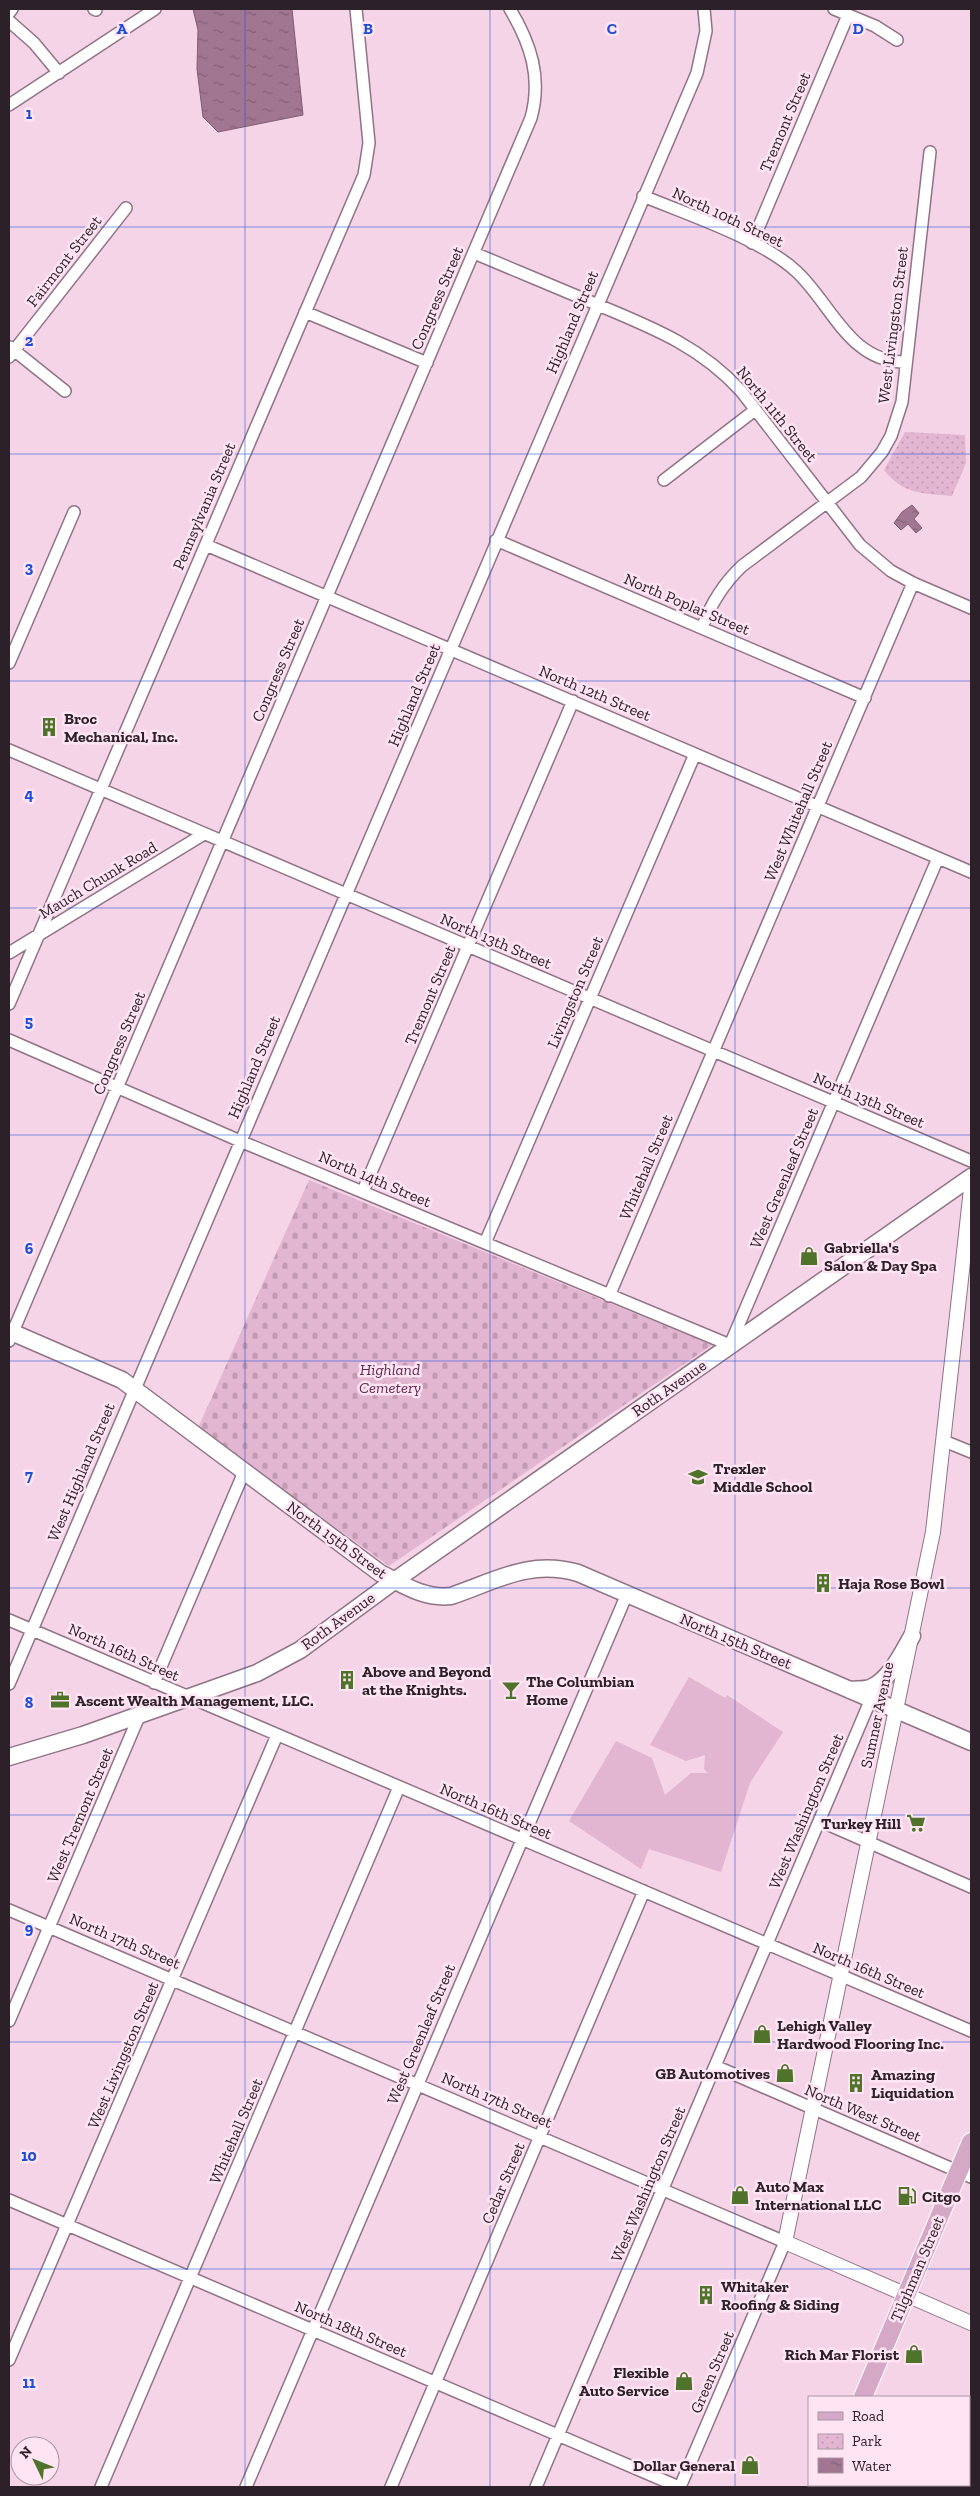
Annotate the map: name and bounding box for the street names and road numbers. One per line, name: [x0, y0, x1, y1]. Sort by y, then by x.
street label: Tremont Street: [755, 69, 815, 175]
street label: North 10th Street: [669, 183, 787, 251]
street label: Fairmont Street: [22, 212, 106, 310]
street label: Congress Street: [407, 243, 467, 353]
street label: West Livingston Street: [874, 245, 912, 405]
street label: Highland Street: [542, 268, 602, 376]
street label: North 11th Street: [733, 362, 821, 466]
street label: Pennsylvania Street: [169, 439, 239, 573]
street label: North Poplar Street: [621, 569, 753, 639]
street label: Congress Street: [248, 615, 308, 725]
street label: Highland Street: [384, 641, 444, 749]
street label: North 12th Street: [536, 661, 654, 725]
street label: West Whitehall Street: [760, 738, 836, 884]
street label: Mauch Chunk Road: [36, 837, 161, 923]
street label: North 13th Street: [437, 909, 555, 973]
street label: Livingston Street: [543, 933, 607, 1051]
street label: Tremont Street: [400, 942, 460, 1048]
street label: Congress Street: [89, 988, 149, 1098]
street label: Highland Street: [224, 1013, 284, 1121]
street label: North 13th Street: [810, 1068, 928, 1132]
street label: West Greenleaf Street: [746, 1105, 822, 1251]
street label: Whitehall Street: [615, 1111, 677, 1223]
street label: North 14th Street: [316, 1147, 434, 1211]
street label: Roth Avenue: [628, 1355, 710, 1421]
street label: West Highland Street: [43, 1400, 119, 1544]
street label: North 15th Street: [283, 1497, 391, 1583]
street label: Roth Avenue: [297, 1588, 379, 1654]
street label: North 15th Street: [677, 1609, 795, 1673]
street label: North 16th Street: [65, 1619, 183, 1685]
street label: Sumner Avenue: [856, 1660, 898, 1770]
street label: West Washington Street: [765, 1730, 847, 1892]
street label: West Tremont Street: [43, 1745, 117, 1885]
street label: North 16th Street: [437, 1779, 555, 1843]
street label: North 17th Street: [67, 1909, 183, 1973]
street label: North 16th Street: [810, 1938, 928, 2002]
street label: West Greenleaf Street: [383, 1961, 459, 2107]
street label: West Livingston Street: [83, 1979, 163, 2131]
street label: North 17th Street: [439, 2068, 555, 2132]
street label: Whitehall Street: [205, 2075, 267, 2187]
street label: North West Street: [802, 2080, 924, 2146]
street label: West Washington Street: [607, 2103, 689, 2265]
street label: Cedar Street: [477, 2139, 529, 2227]
street label: Tilghman Street: [886, 2213, 948, 2325]
street label: North 18th Street: [292, 2297, 410, 2361]
street label: Green Street: [686, 2328, 738, 2416]

